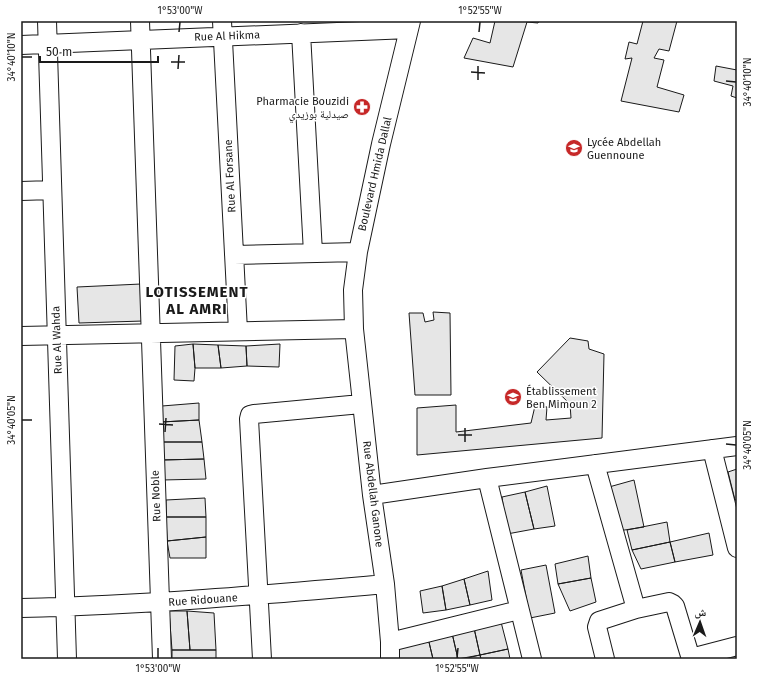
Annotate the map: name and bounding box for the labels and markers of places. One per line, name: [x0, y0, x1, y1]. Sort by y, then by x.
place label: Pharmacie Bouzidi صيدلية بوزيدي: [256, 95, 349, 122]
pharmacy icon: Pharmacie Bouzidi صيدلية بوزيدي: [352, 97, 372, 117]
place label: Lycée Abdellah Guennoune: [587, 136, 661, 162]
school or university icon: Lycée Abdellah Guennoune: [564, 138, 584, 158]
place label: Établissement Ben Mimoun 2: [526, 384, 597, 411]
school or university icon: Établissement Ben Mimoun 2: [503, 387, 523, 407]

